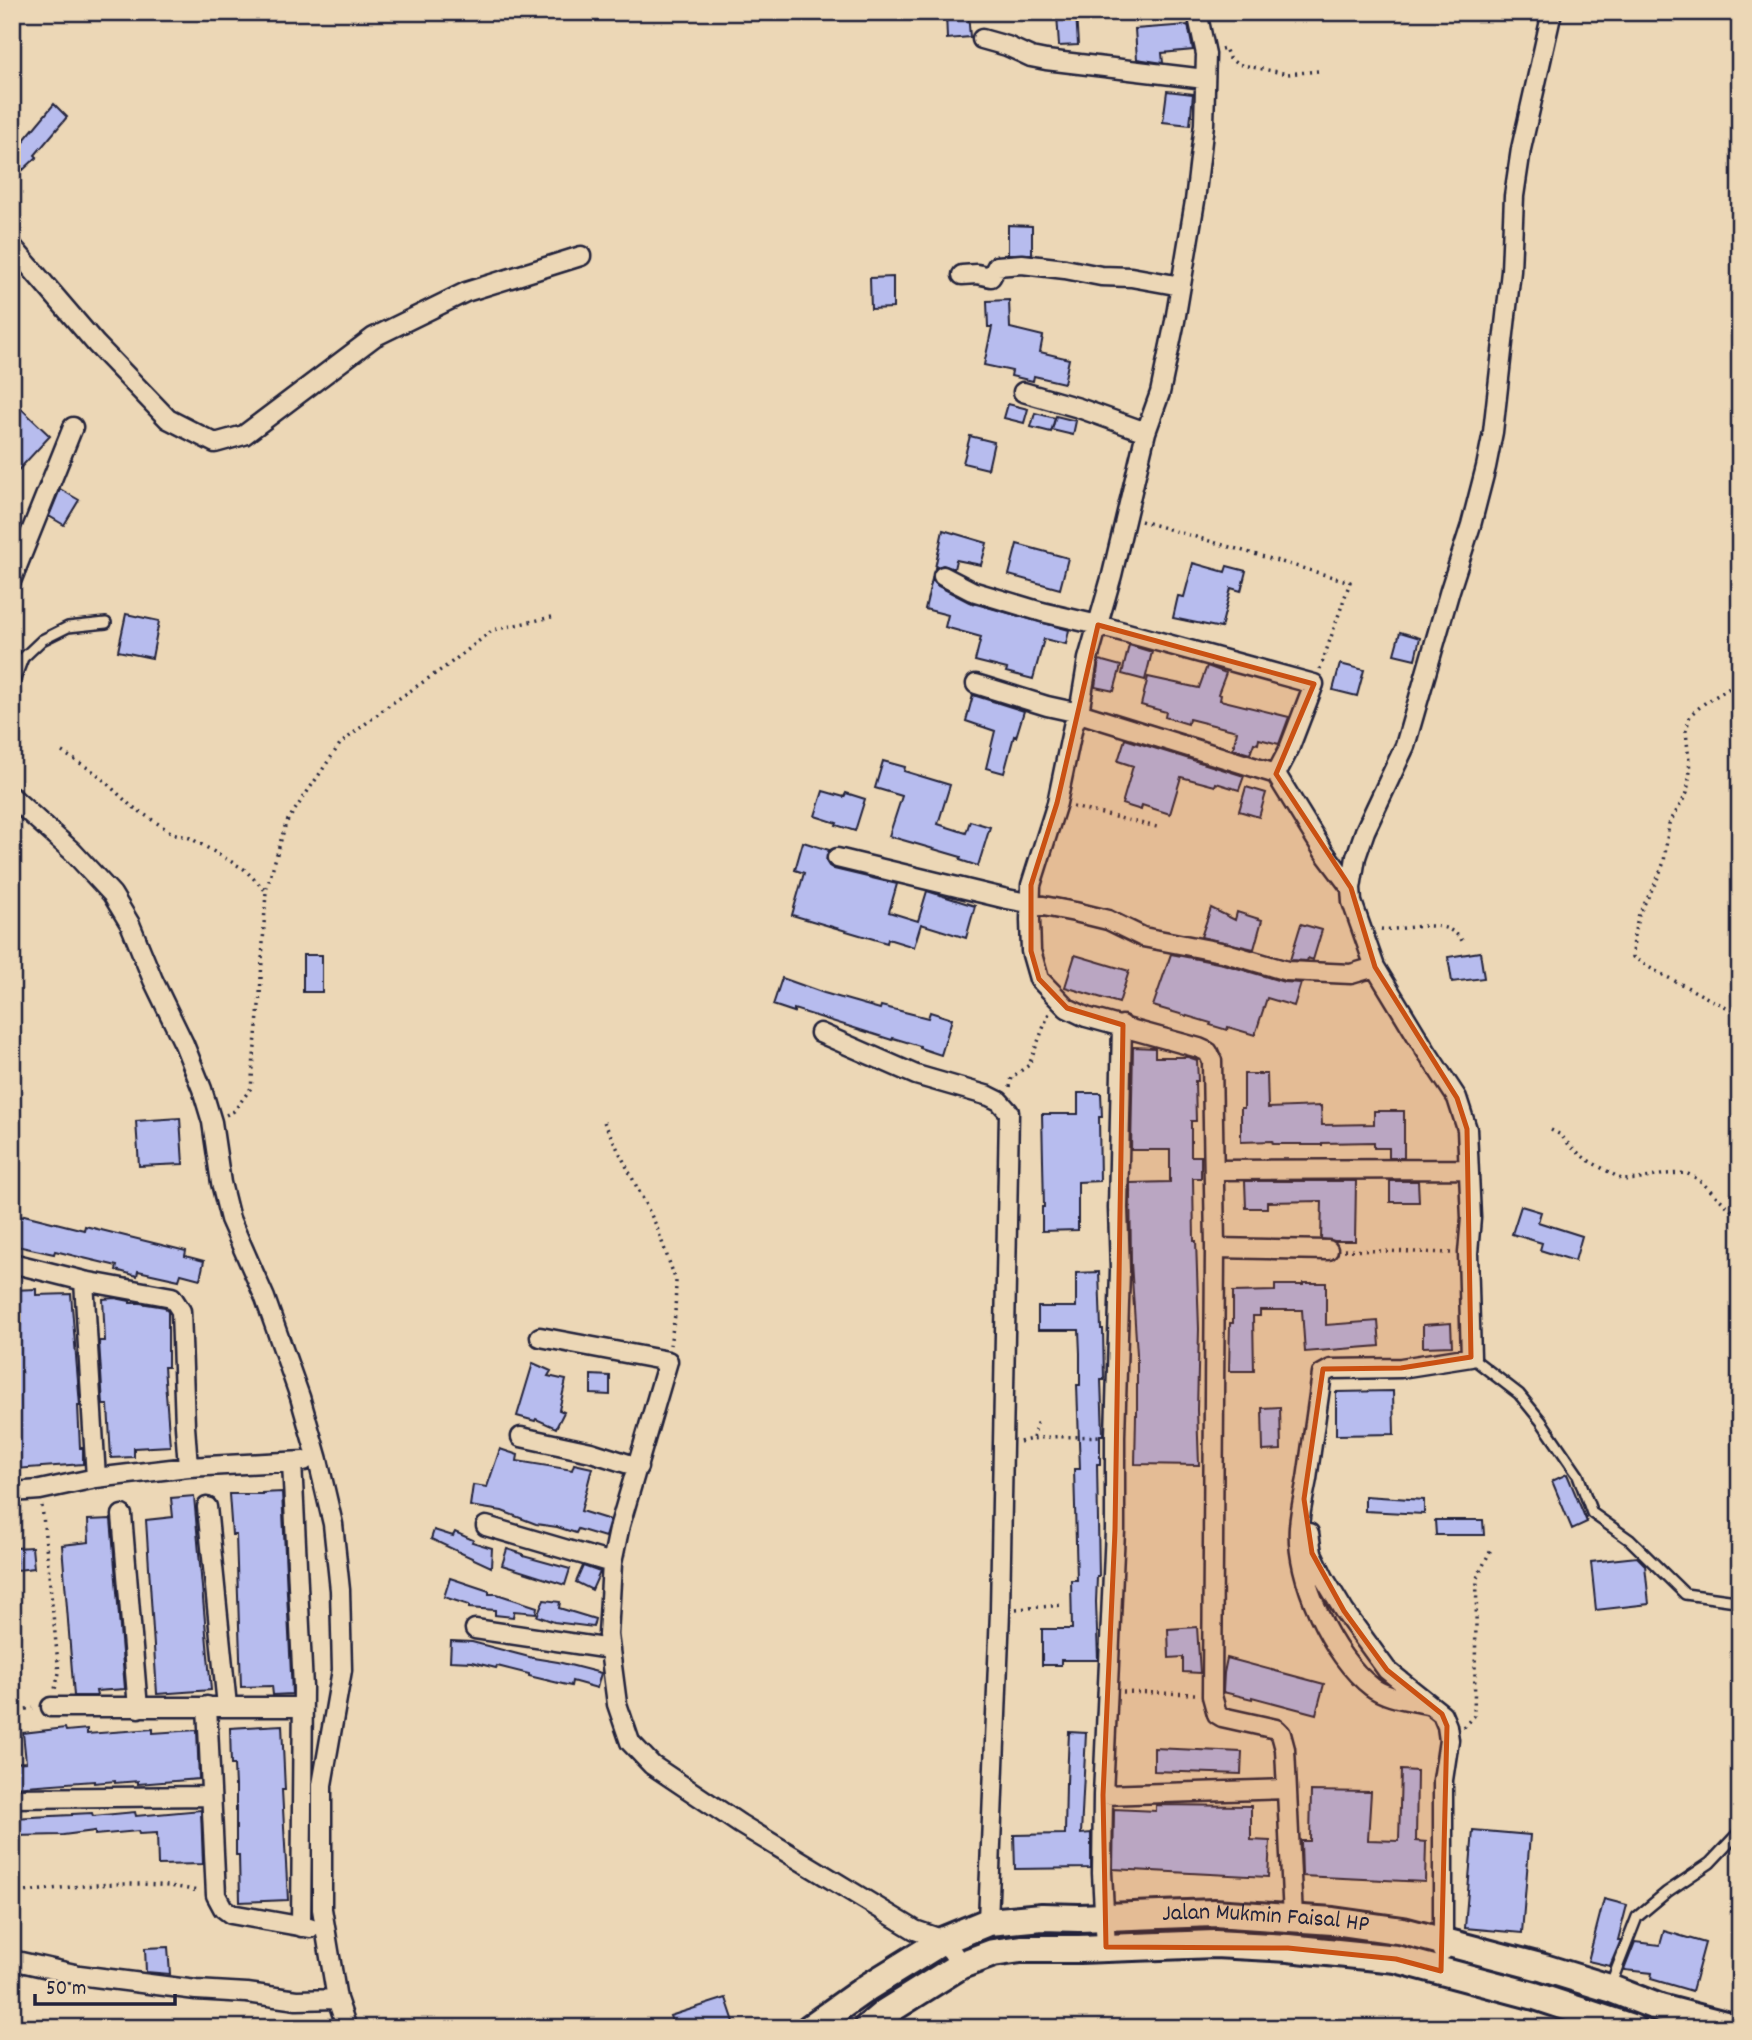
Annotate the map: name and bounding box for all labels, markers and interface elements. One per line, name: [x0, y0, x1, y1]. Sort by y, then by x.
street label: Jalan Mukmin Faisal HP: [1161, 1896, 1371, 1943]
scale bar: [35, 1963, 175, 2007]
text: 50 m: [46, 1975, 86, 2005]

